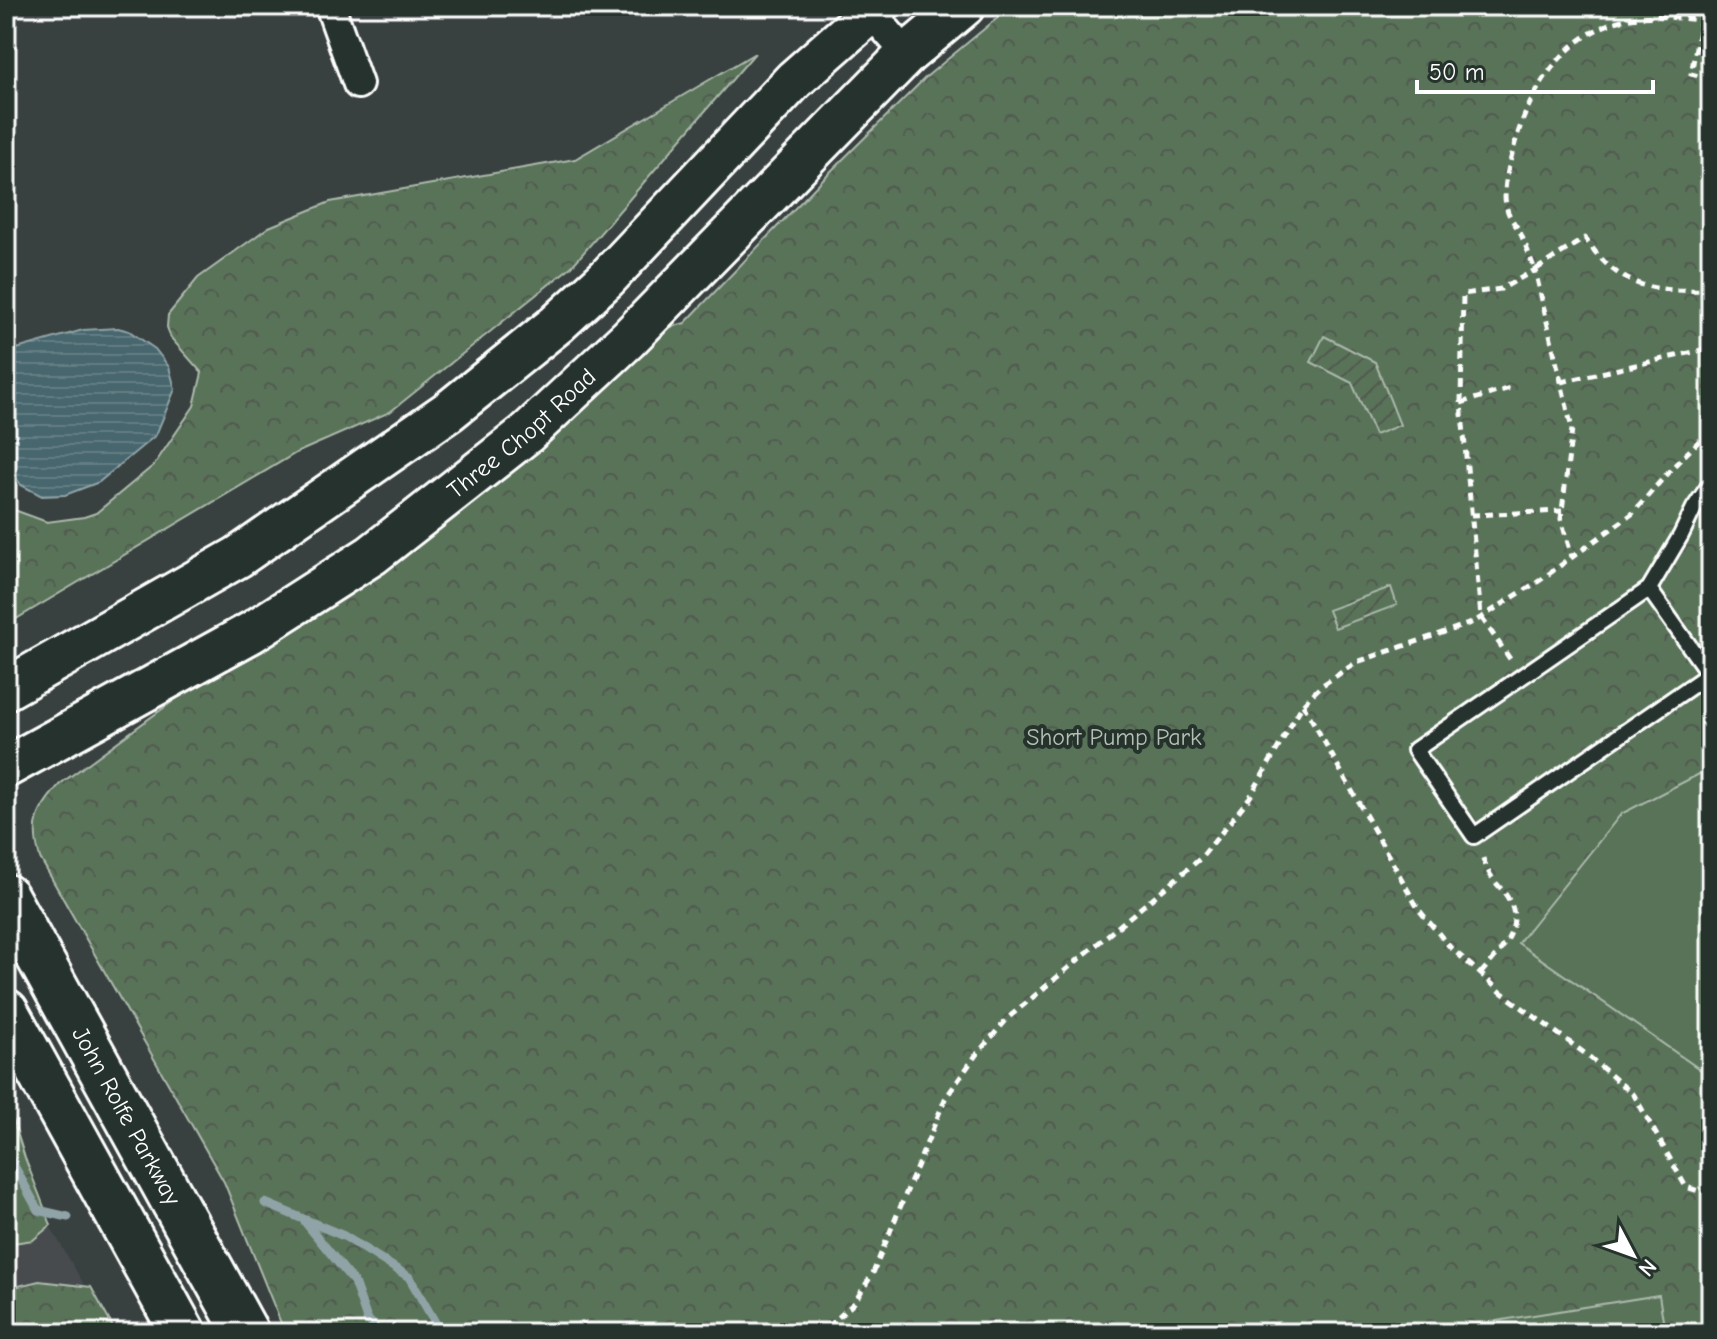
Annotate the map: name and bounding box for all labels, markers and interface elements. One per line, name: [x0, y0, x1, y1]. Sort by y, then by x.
scale bar: [1417, 44, 1653, 94]
text: 50 m: [1429, 58, 1485, 86]
street label: Three Chopt Road: [442, 362, 601, 504]
park label: Short Pump Park: [1026, 723, 1202, 751]
street label: John Rolfe Parkway: [66, 1022, 187, 1210]
north arrow: [1593, 1215, 1673, 1295]
text: N: [1633, 1254, 1662, 1281]

